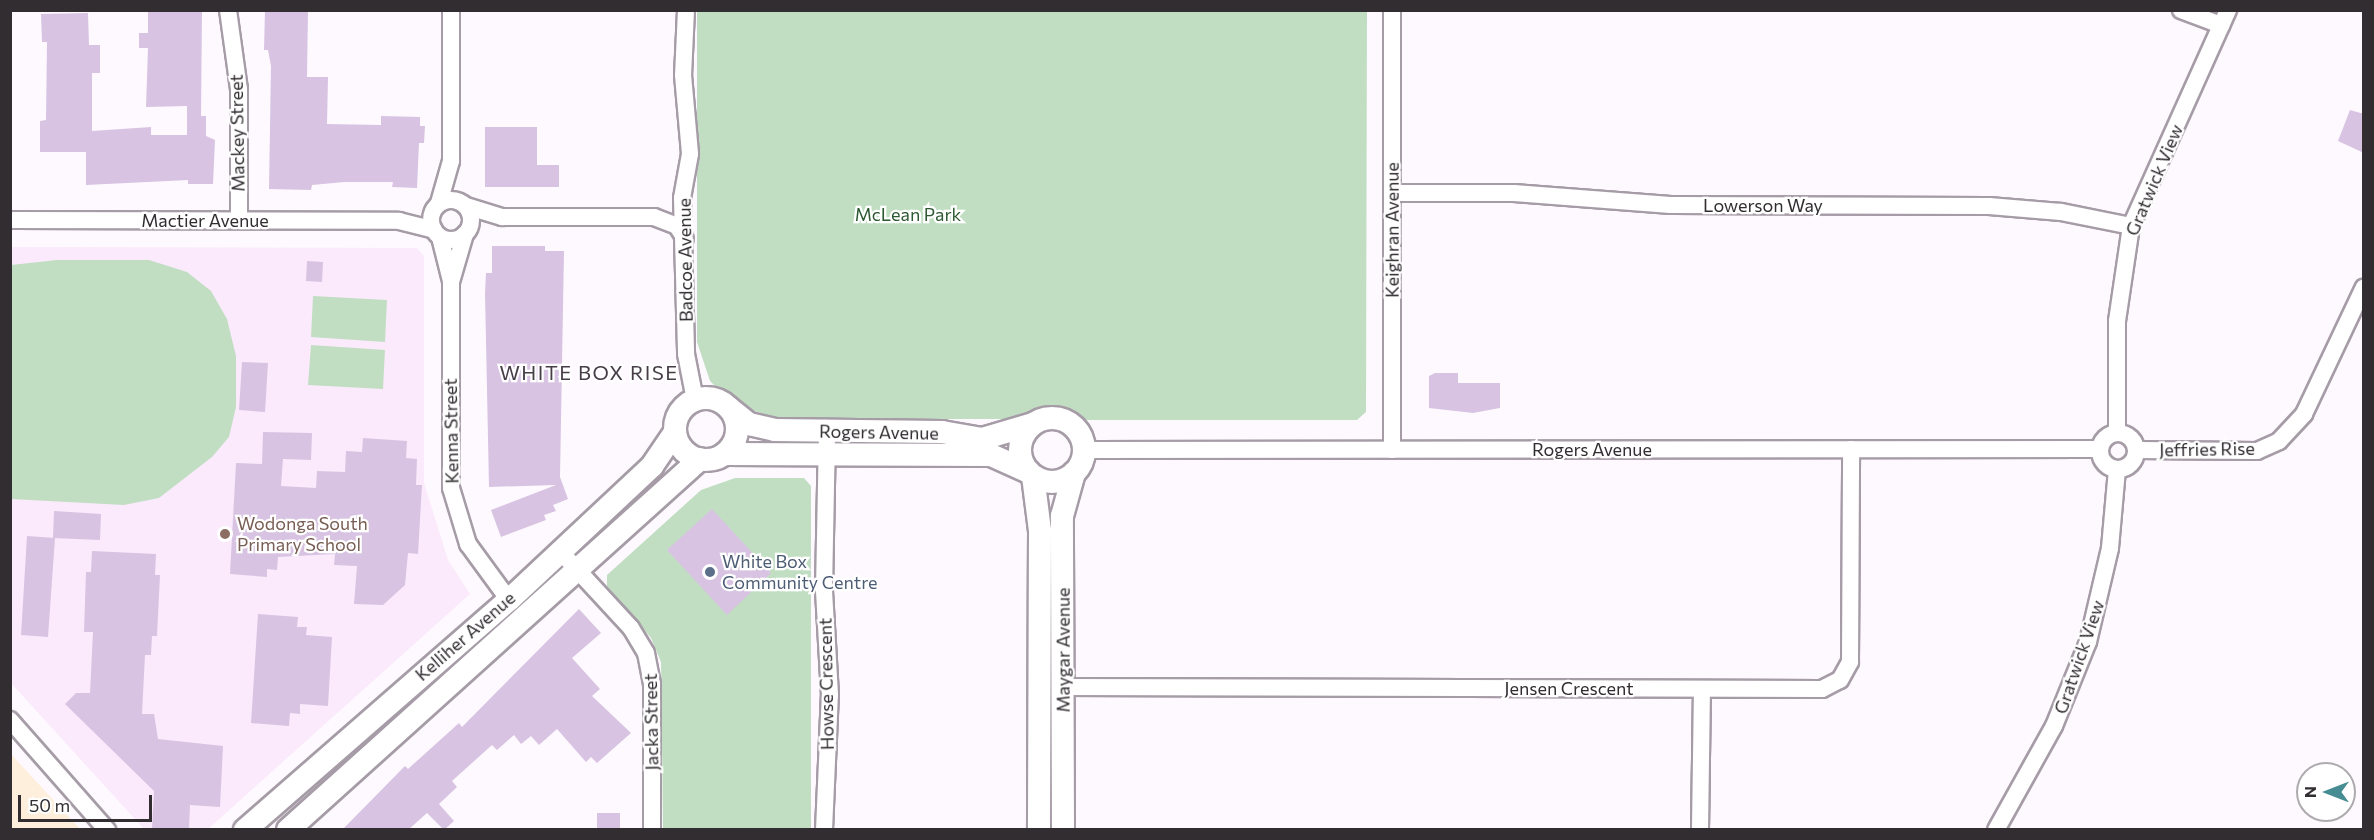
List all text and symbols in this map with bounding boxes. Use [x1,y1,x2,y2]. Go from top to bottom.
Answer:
street label: Mackey Street [225,74,249,192]
street label: Gratwick View [2121,121,2187,239]
street label: Keighran Avenue [1381,162,1403,298]
street label: Lowerson Way [1703,194,1823,216]
street label: Badcoe Avenue [673,198,697,322]
park label: McLean Park [855,203,961,225]
street label: Mactier Avenue [141,209,269,231]
district label: WHITE BOX RISE [499,360,679,384]
street label: Kenna Street [439,378,463,484]
street label: Rogers Avenue [819,420,939,444]
street label: Jeffries Rise [2159,437,2255,461]
street label: Rogers Avenue [1532,438,1652,460]
place label: Wodonga South Primary School [237,513,368,556]
marker: Wodonga South Primary School [218,527,232,541]
place label: White Box Community Centre [722,551,878,594]
marker: White Box Community Centre [703,565,717,579]
street label: Kelliher Avenue [411,587,519,685]
street label: Maygar Avenue [1052,587,1074,713]
street label: Gratwick View [2049,597,2109,717]
street label: Howse Crescent [814,618,838,750]
street label: Jacka Street [639,673,663,771]
street label: Jensen Crescent [1504,677,1634,699]
north arrow [2296,762,2356,822]
scale bar [21,783,154,821]
text: N [2300,786,2319,798]
text: 50 m [29,794,70,816]

